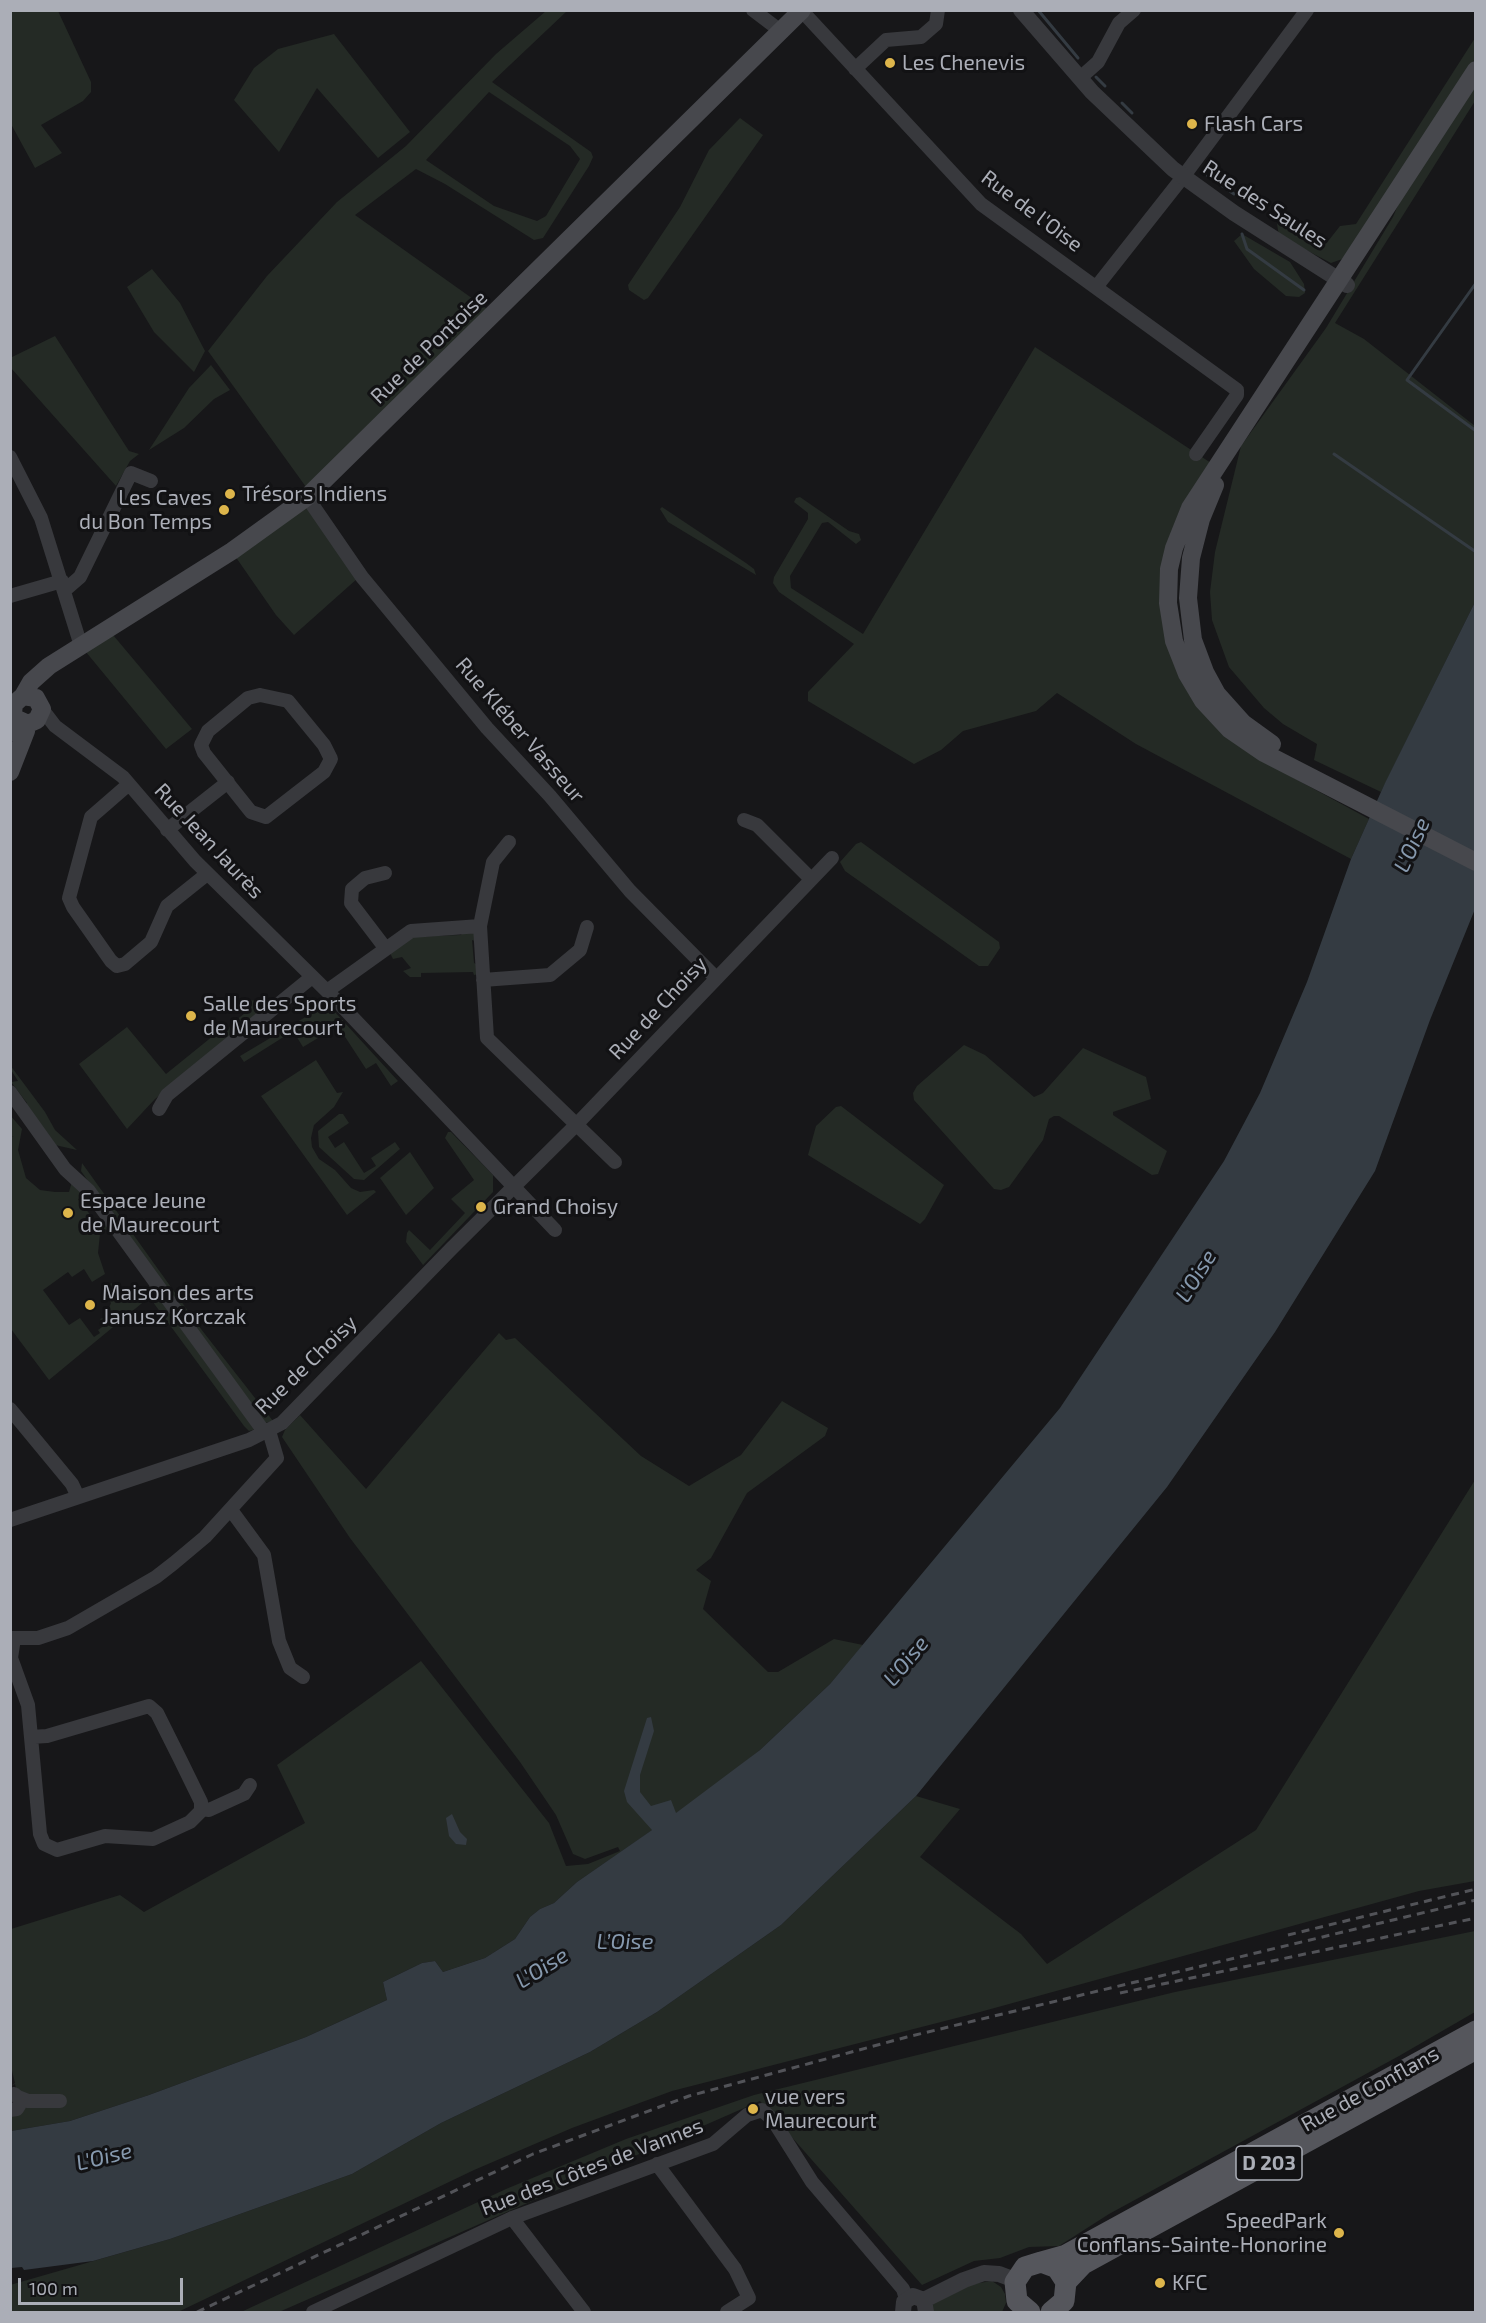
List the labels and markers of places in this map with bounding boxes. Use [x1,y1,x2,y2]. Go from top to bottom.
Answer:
place label: Les Chenevis [902,50,1025,76]
marker: Les Chenevis [883,56,897,70]
place label: Flash Cars [1204,111,1303,137]
marker: Flash Cars [1185,117,1199,131]
place label: Trésors Indiens [242,481,387,507]
place label: Les Caves du Bon Temps [79,485,212,535]
marker: Trésors Indiens [223,487,237,501]
marker: Les Caves du Bon Temps [217,503,231,517]
place label: Salle des Sports de Maurecourt [203,991,356,1041]
marker: Salle des Sports de Maurecourt [184,1009,198,1023]
place label: Espace Jeune de Maurecourt [80,1188,220,1238]
place label: Grand Choisy [493,1194,618,1220]
marker: Grand Choisy [474,1200,488,1214]
marker: Espace Jeune de Maurecourt [61,1206,75,1220]
place label: Maison des arts Janusz Korczak [102,1280,254,1330]
marker: Maison des arts Janusz Korczak [83,1298,97,1312]
place label: vue vers Maurecourt [765,2084,877,2134]
marker: vue vers Maurecourt [746,2102,760,2116]
place label: SpeedPark Conflans-Sainte-Honorine [1077,2208,1327,2258]
marker: SpeedPark Conflans-Sainte-Honorine [1332,2226,1346,2240]
place label: KFC [1172,2270,1208,2296]
marker: KFC [1153,2276,1167,2290]

